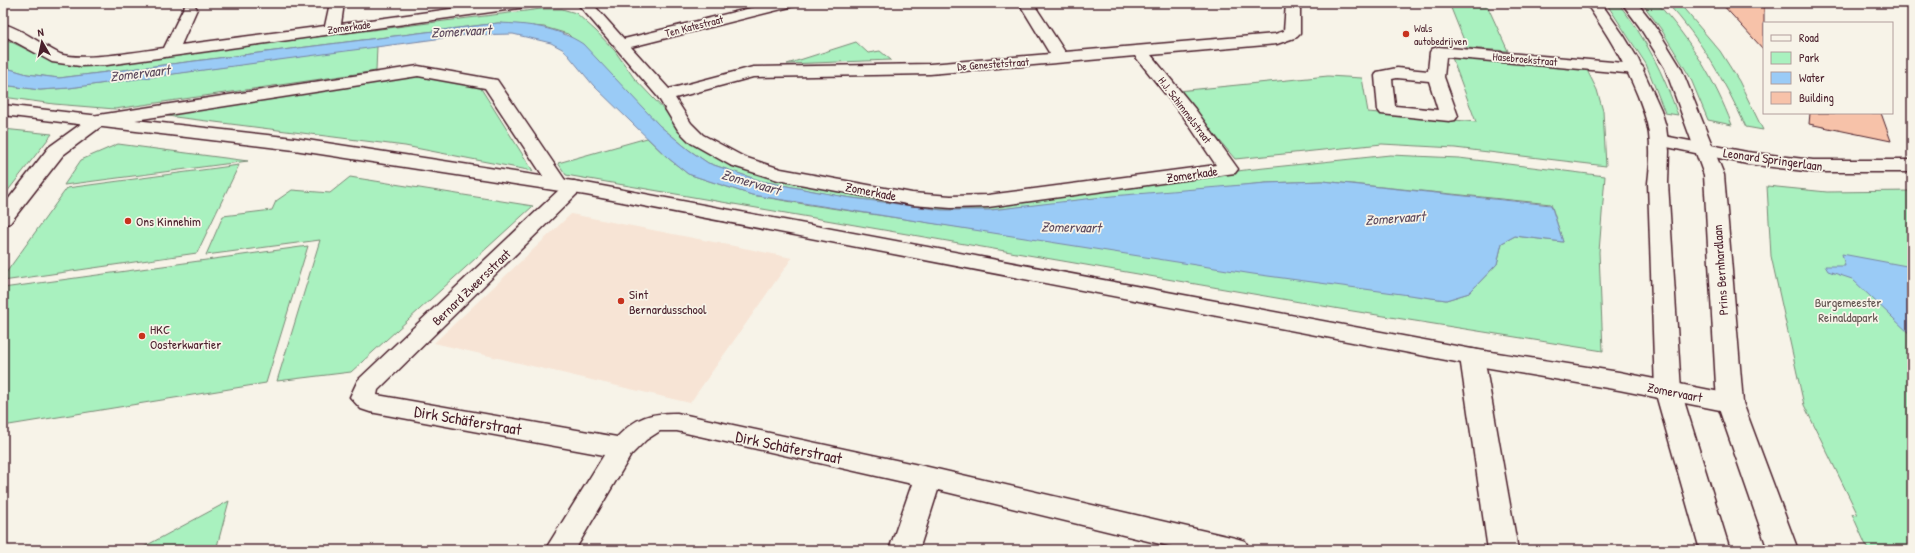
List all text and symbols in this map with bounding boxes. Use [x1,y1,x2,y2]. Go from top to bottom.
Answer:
street label: Ten Katestraat [663,12,725,40]
street label: Zomerkade [326,17,372,37]
water label: Zomervaart [431,19,494,42]
place label: Wals autobedrijven [1414,21,1467,48]
north arrow [22,22,62,62]
legend [1763,22,1893,114]
text: N [36,25,45,39]
marker: Wals autobedrijven [1401,29,1411,39]
text: Road [1799,29,1819,46]
street label: Hasebroekstraat [1492,49,1558,69]
text: Park [1799,49,1819,66]
street label: De Genestetstraat [957,54,1030,73]
water label: Zomervaart [109,59,173,86]
text: Water [1799,69,1825,86]
street label: H.J. Schimmelstraat [1155,74,1215,146]
text: Building [1799,89,1834,106]
street label: Leonard Springerlaan [1722,143,1824,175]
street label: Zomerkade [1165,161,1219,187]
water label: Zomervaart [720,164,785,200]
street label: Zomerkade [844,177,898,205]
water label: Zomervaart [1364,206,1428,229]
place label: Ons Kinnehim [136,212,201,230]
marker: Ons Kinnehim [123,216,133,226]
water label: Zomervaart [1041,216,1103,237]
street label: Prins Bernhardlaan [1708,224,1732,316]
street label: Bernard Zweersstraat [428,244,515,329]
place label: Sint Bernardusschool [629,285,707,318]
park label: Burgemeester Reinaldapark [1815,293,1881,326]
marker: Sint Bernardusschool [616,296,626,306]
place label: HKC Oosterkwartier [150,320,221,353]
marker: HKC Oosterkwartier [137,331,147,341]
street label: Zomervaart [1646,378,1705,406]
street label: Dirk Schäferstraat [413,400,524,440]
street label: Dirk Schäferstraat [734,425,845,469]

